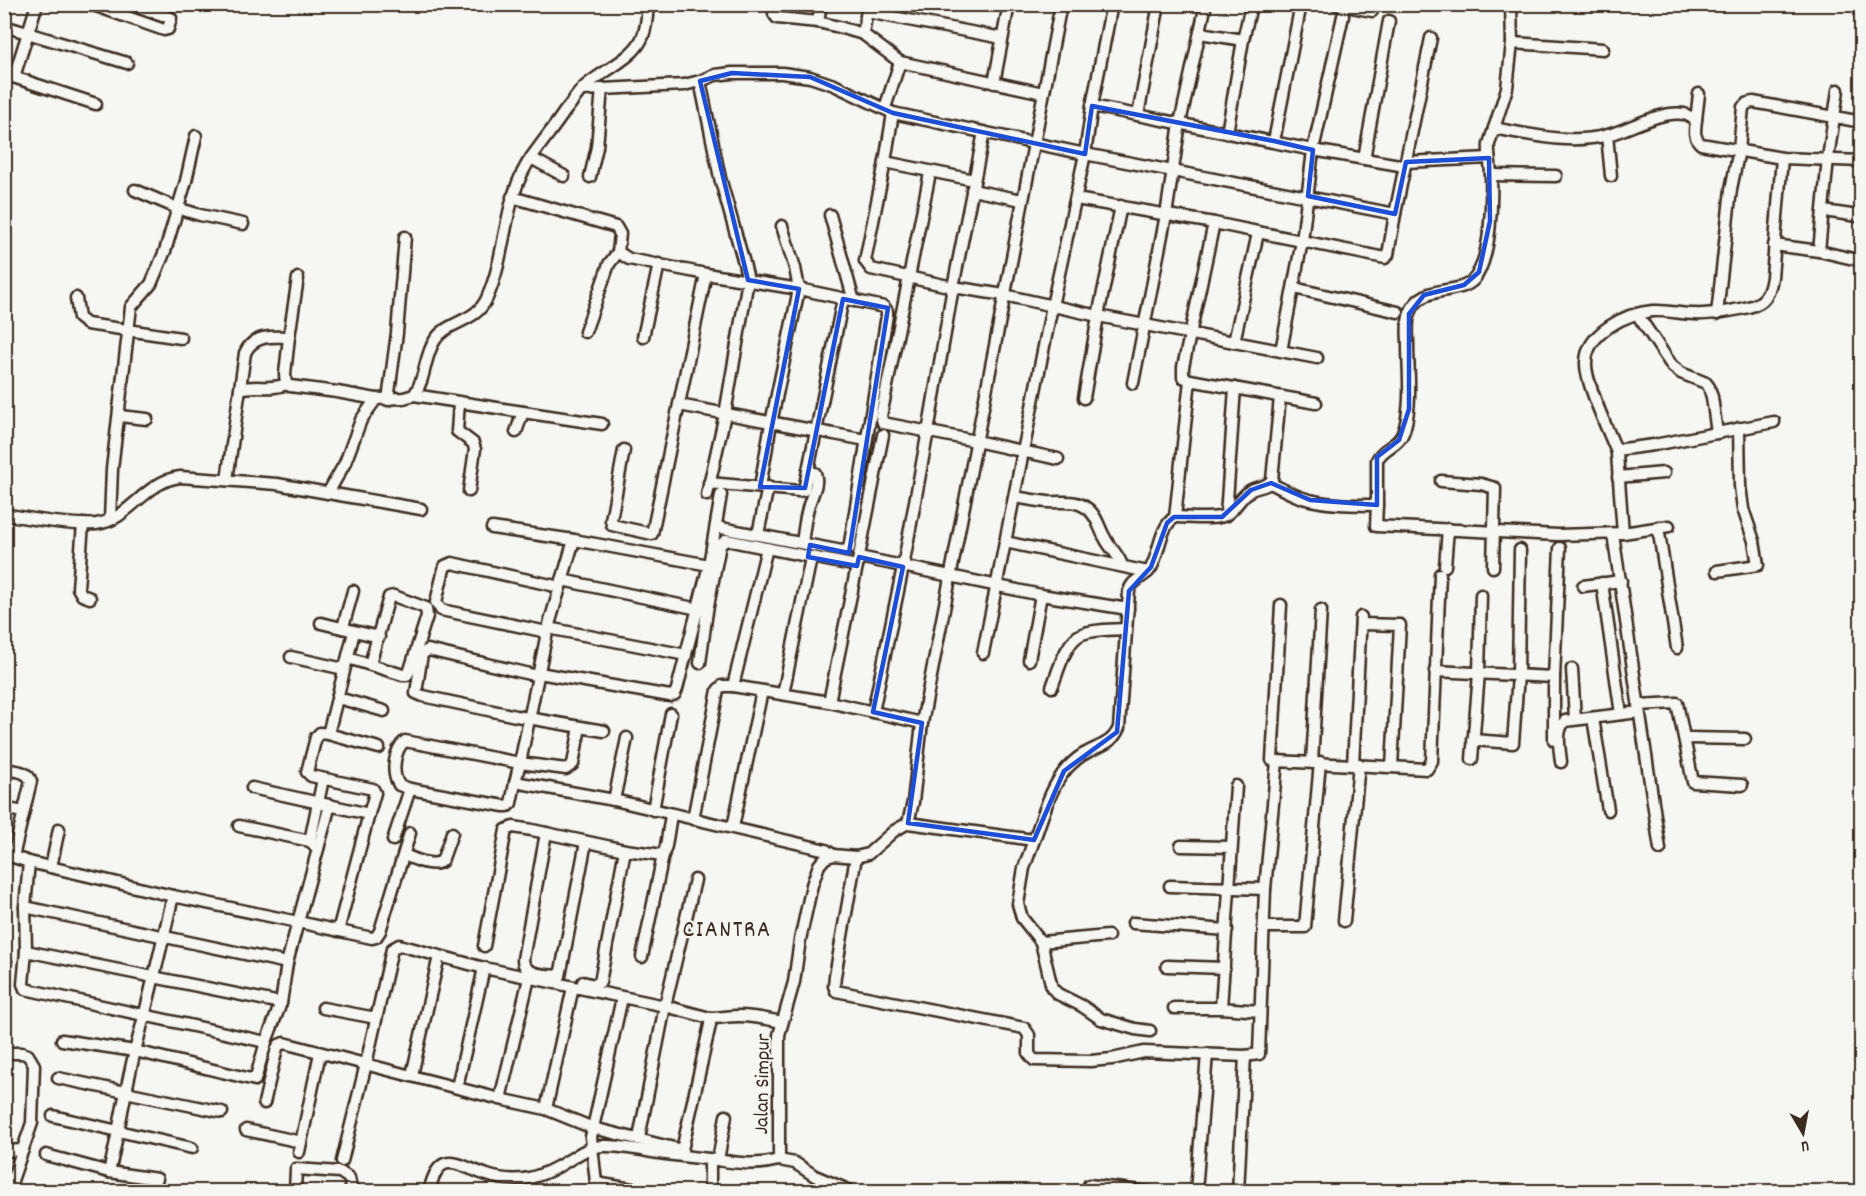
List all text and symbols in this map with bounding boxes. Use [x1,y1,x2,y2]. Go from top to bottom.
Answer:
district label: CIANTRA [682,914,772,948]
street label: Jalan Simpur [748,1033,780,1135]
north arrow [1773,1103,1833,1163]
text: U [1799,1133,1811,1157]

